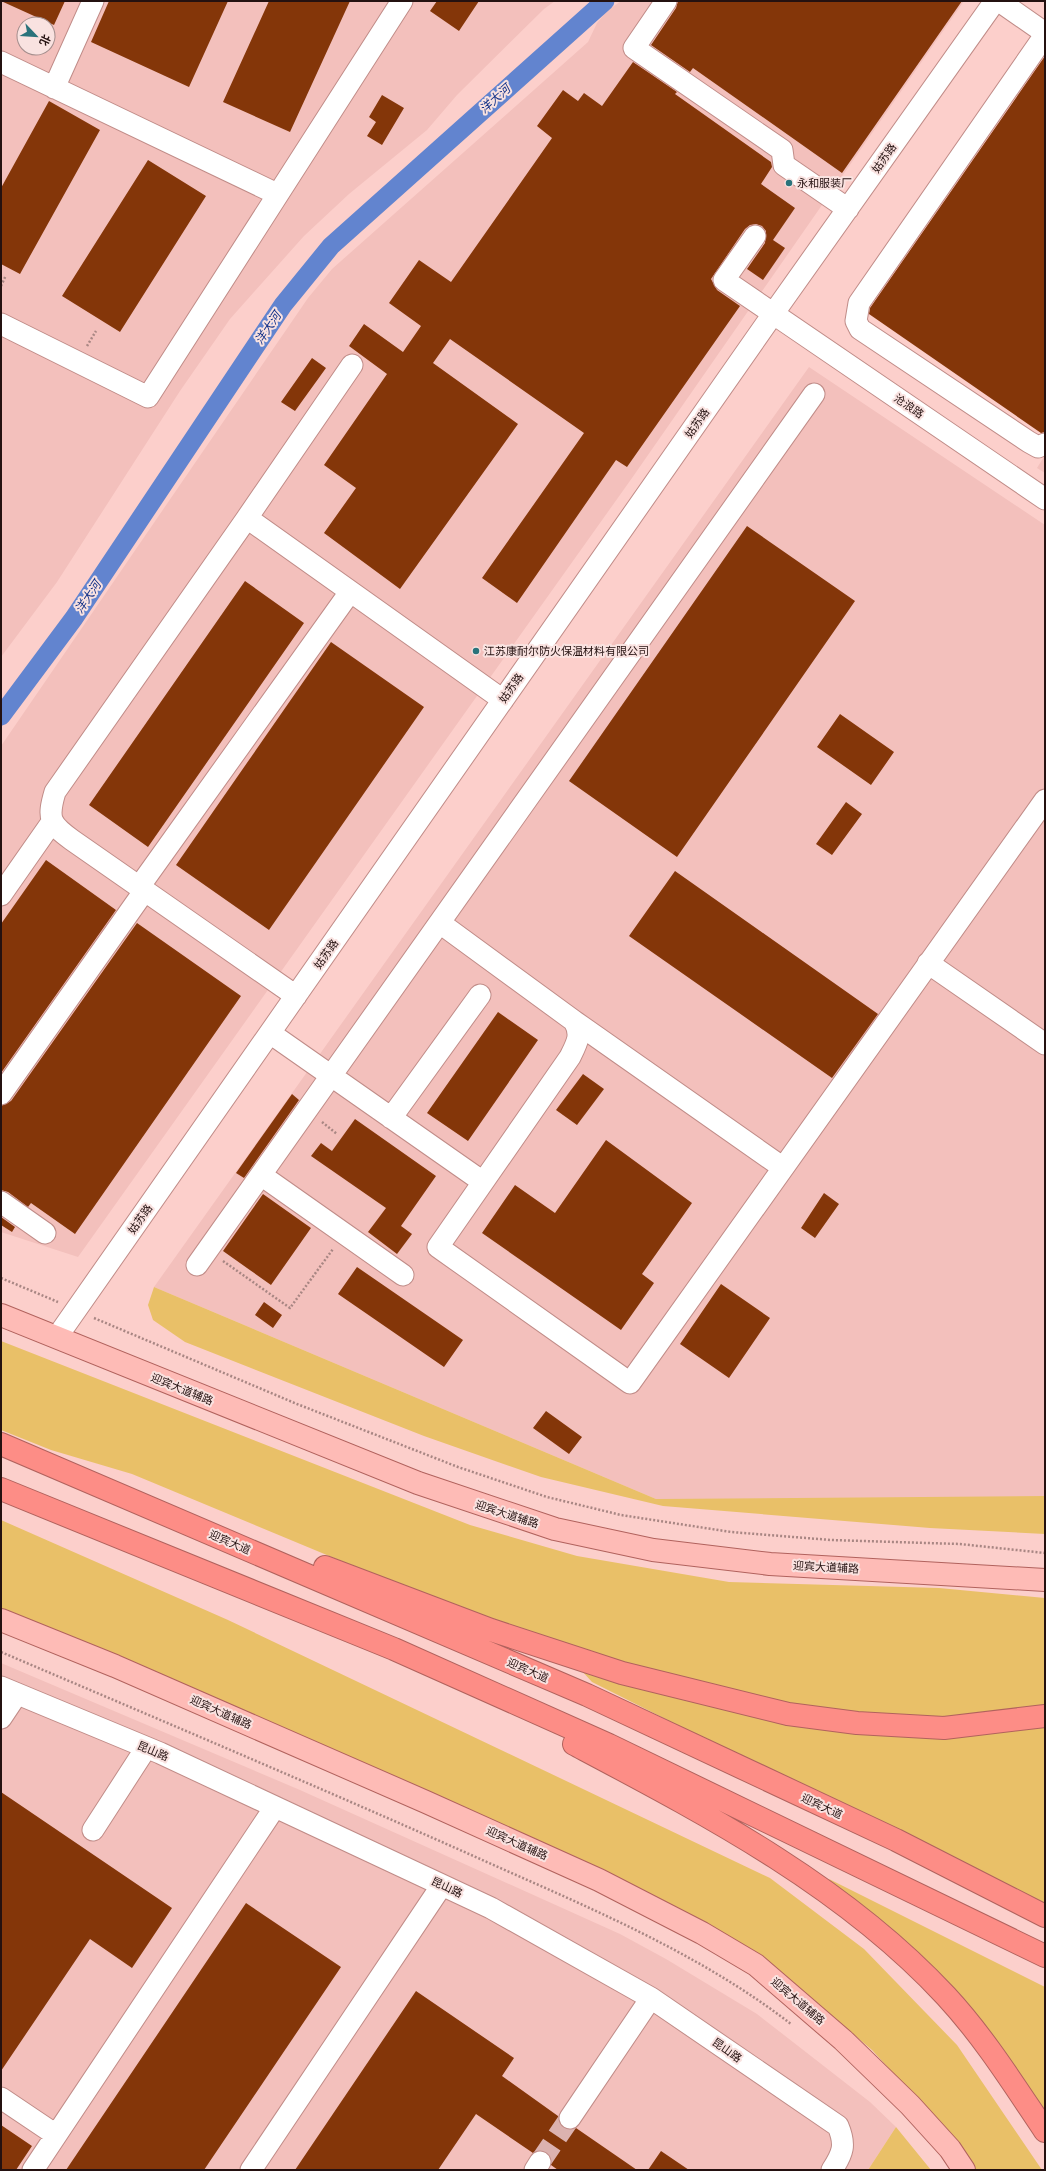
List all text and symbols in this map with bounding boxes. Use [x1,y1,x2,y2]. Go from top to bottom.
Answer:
north arrow [16,16,56,56]
text: 北 [37,33,53,48]
water label: 洋大河 [477,80,515,116]
street label: 姑苏路 [870,141,898,175]
place label: 永和服装厂 [797,177,852,189]
marker: 永和服装厂 [784,178,794,188]
water label: 洋大河 [252,308,285,347]
street label: 沧浪路 [892,392,926,420]
street label: 姑苏路 [683,406,711,440]
water label: 洋大河 [72,577,105,616]
place label: 江苏康耐尔防火保温材料有限公司 [484,645,649,657]
marker: 江苏康耐尔防火保温材料有限公司 [471,646,481,656]
street label: 姑苏路 [497,671,525,705]
street label: 姑苏路 [312,937,340,971]
street label: 姑苏路 [126,1202,154,1236]
street label: 迎宾大道辅路 [149,1371,215,1407]
street label: 迎宾大道辅路 [474,1498,540,1530]
street label: 迎宾大道 [207,1528,253,1556]
street label: 迎宾大道辅路 [793,1559,859,1575]
street label: 迎宾大道 [505,1656,551,1684]
street label: 迎宾大道辅路 [188,1693,254,1731]
street label: 昆山路 [135,1739,171,1763]
street label: 迎宾大道 [800,1791,844,1821]
street label: 迎宾大道辅路 [484,1824,550,1862]
street label: 昆山路 [430,1875,464,1899]
street label: 迎宾大道辅路 [769,1975,827,2027]
street label: 昆山路 [710,2036,744,2064]

